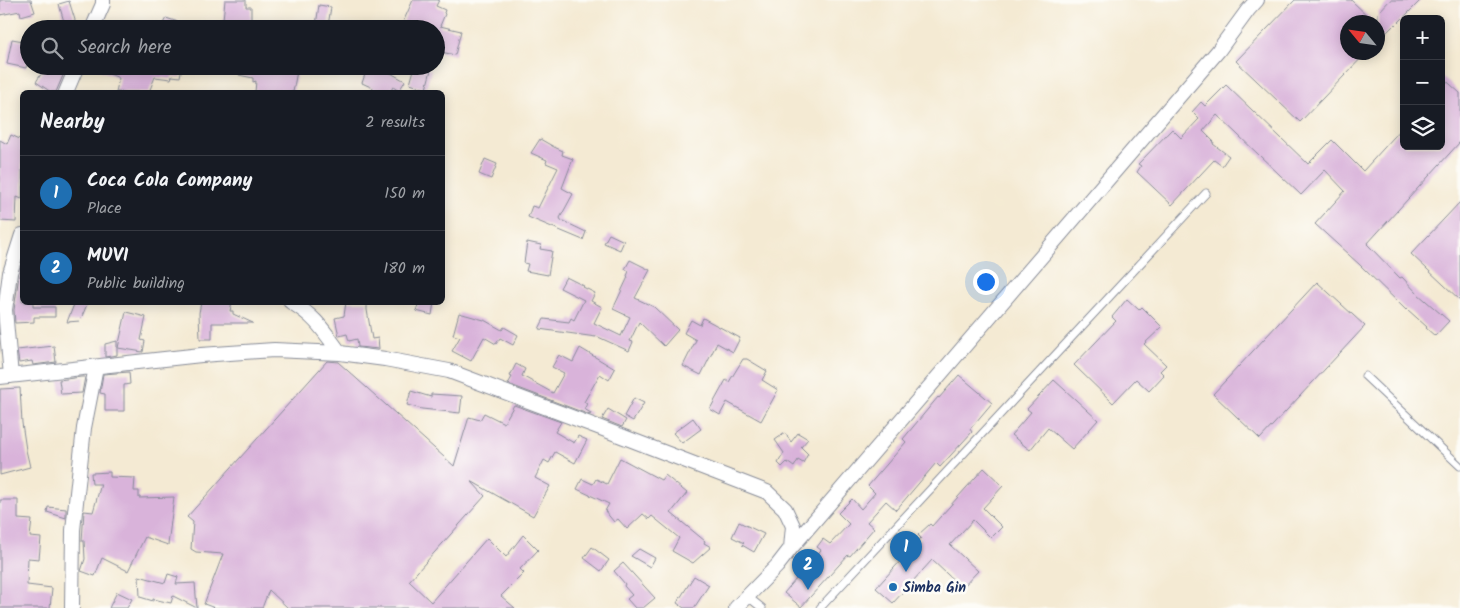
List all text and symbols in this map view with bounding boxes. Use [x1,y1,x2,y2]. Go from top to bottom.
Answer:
north arrow [1340,15,1385,60]
map controls [1400,15,1445,150]
button: + [1400,15,1445,60]
search box [20,20,445,75]
text: Search here [78,33,172,63]
icon: search [38,34,66,62]
button: − [1400,60,1445,105]
button: layers [1400,105,1445,150]
text: Nearby [40,106,105,139]
text: 2 results [365,110,425,135]
text: Coca Cola Company [87,166,252,196]
text: 1 [54,181,58,206]
text: 150 m [384,181,425,206]
text: Place [87,196,121,221]
text: MUVI [87,241,129,271]
text: 2 [51,256,61,281]
text: 180 m [383,256,425,281]
your location [973,269,999,295]
text: Public building [87,271,185,296]
pin: 1 [890,531,922,572]
pin: 2 [792,549,824,590]
place label: Simba Gin [903,577,966,599]
marker: Simba Gin [887,581,899,593]

